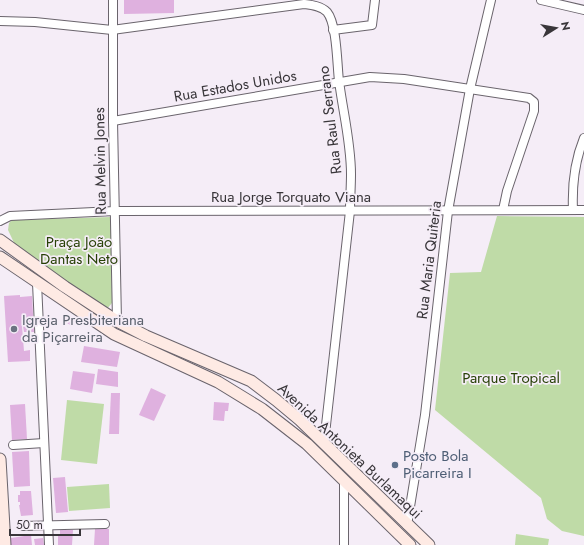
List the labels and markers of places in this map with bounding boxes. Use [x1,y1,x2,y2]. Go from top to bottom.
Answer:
place label: Igreja Presbiteriana da Piçarreira [22,309,144,348]
marker: Igreja Presbiteriana da Piçarreira [9,324,19,334]
place label: Posto Bola Picarreira I [403,445,472,484]
marker: Posto Bola Picarreira I [390,460,400,470]

